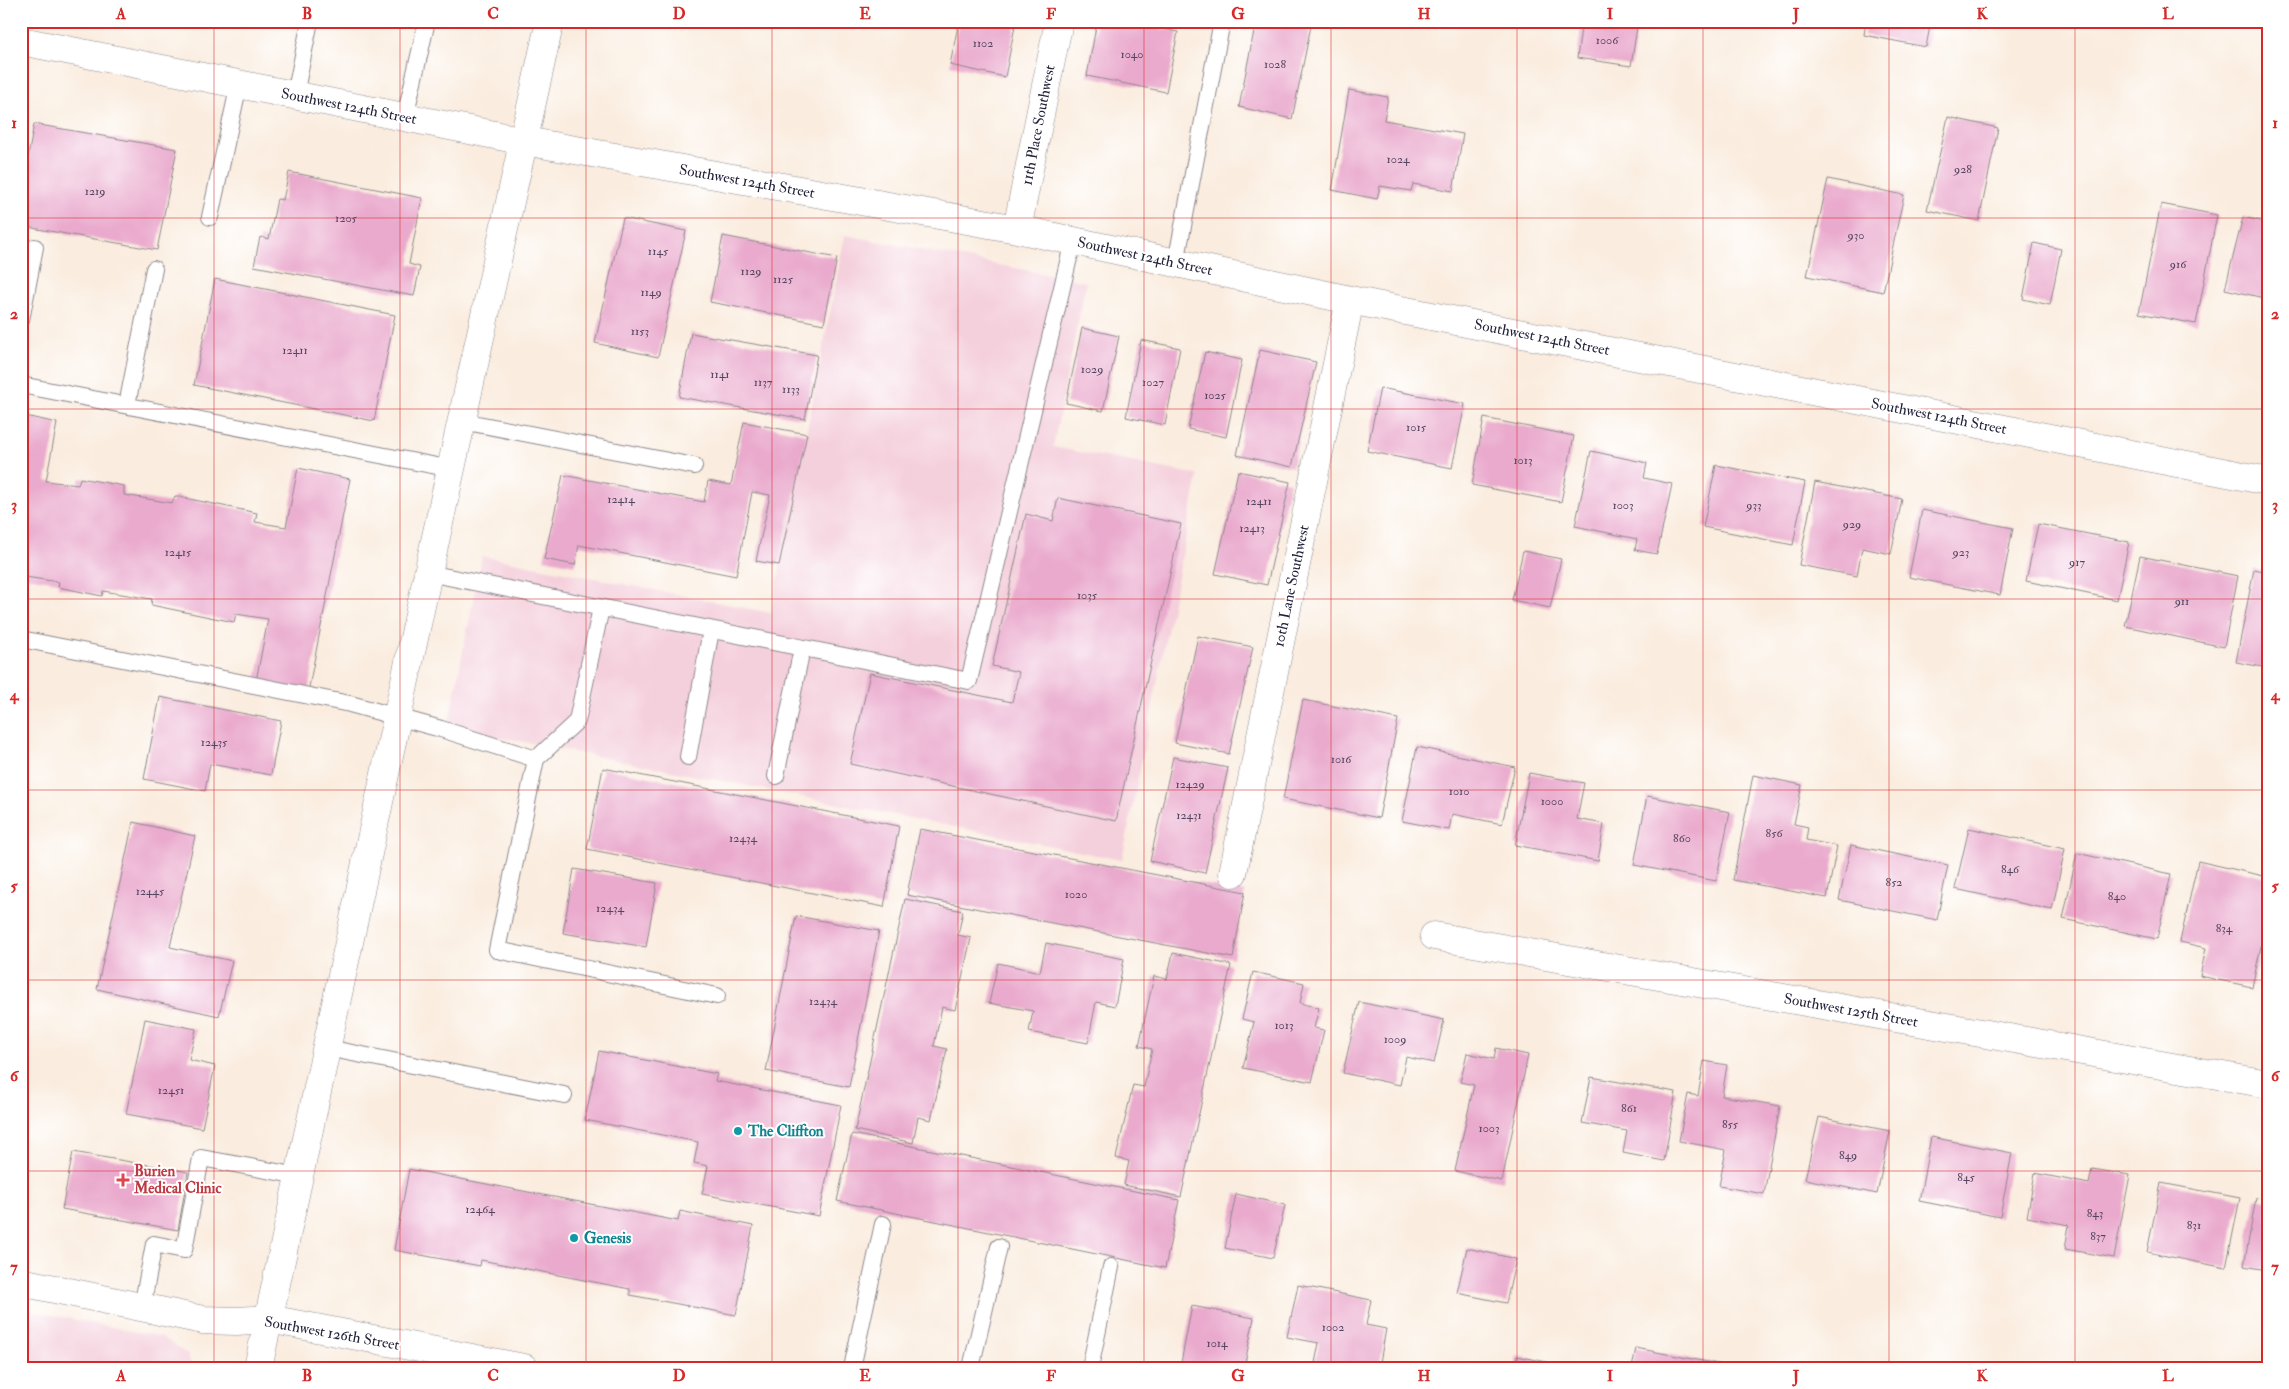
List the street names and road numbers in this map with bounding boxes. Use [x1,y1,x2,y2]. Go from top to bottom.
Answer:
street label: 11th Place Southwest [1018,63,1059,187]
street label: Southwest 124th Street [280,84,418,129]
street label: Southwest 124th Street [678,160,816,203]
street label: Southwest 124th Street [1076,233,1214,280]
street label: Southwest 124th Street [1473,315,1611,360]
street label: Southwest 124th Street [1870,394,2008,439]
street label: 10th Lane Southwest [1269,523,1314,649]
street label: Southwest 125th Street [1782,989,1920,1032]
street label: Southwest 126th Street [263,1312,401,1355]

